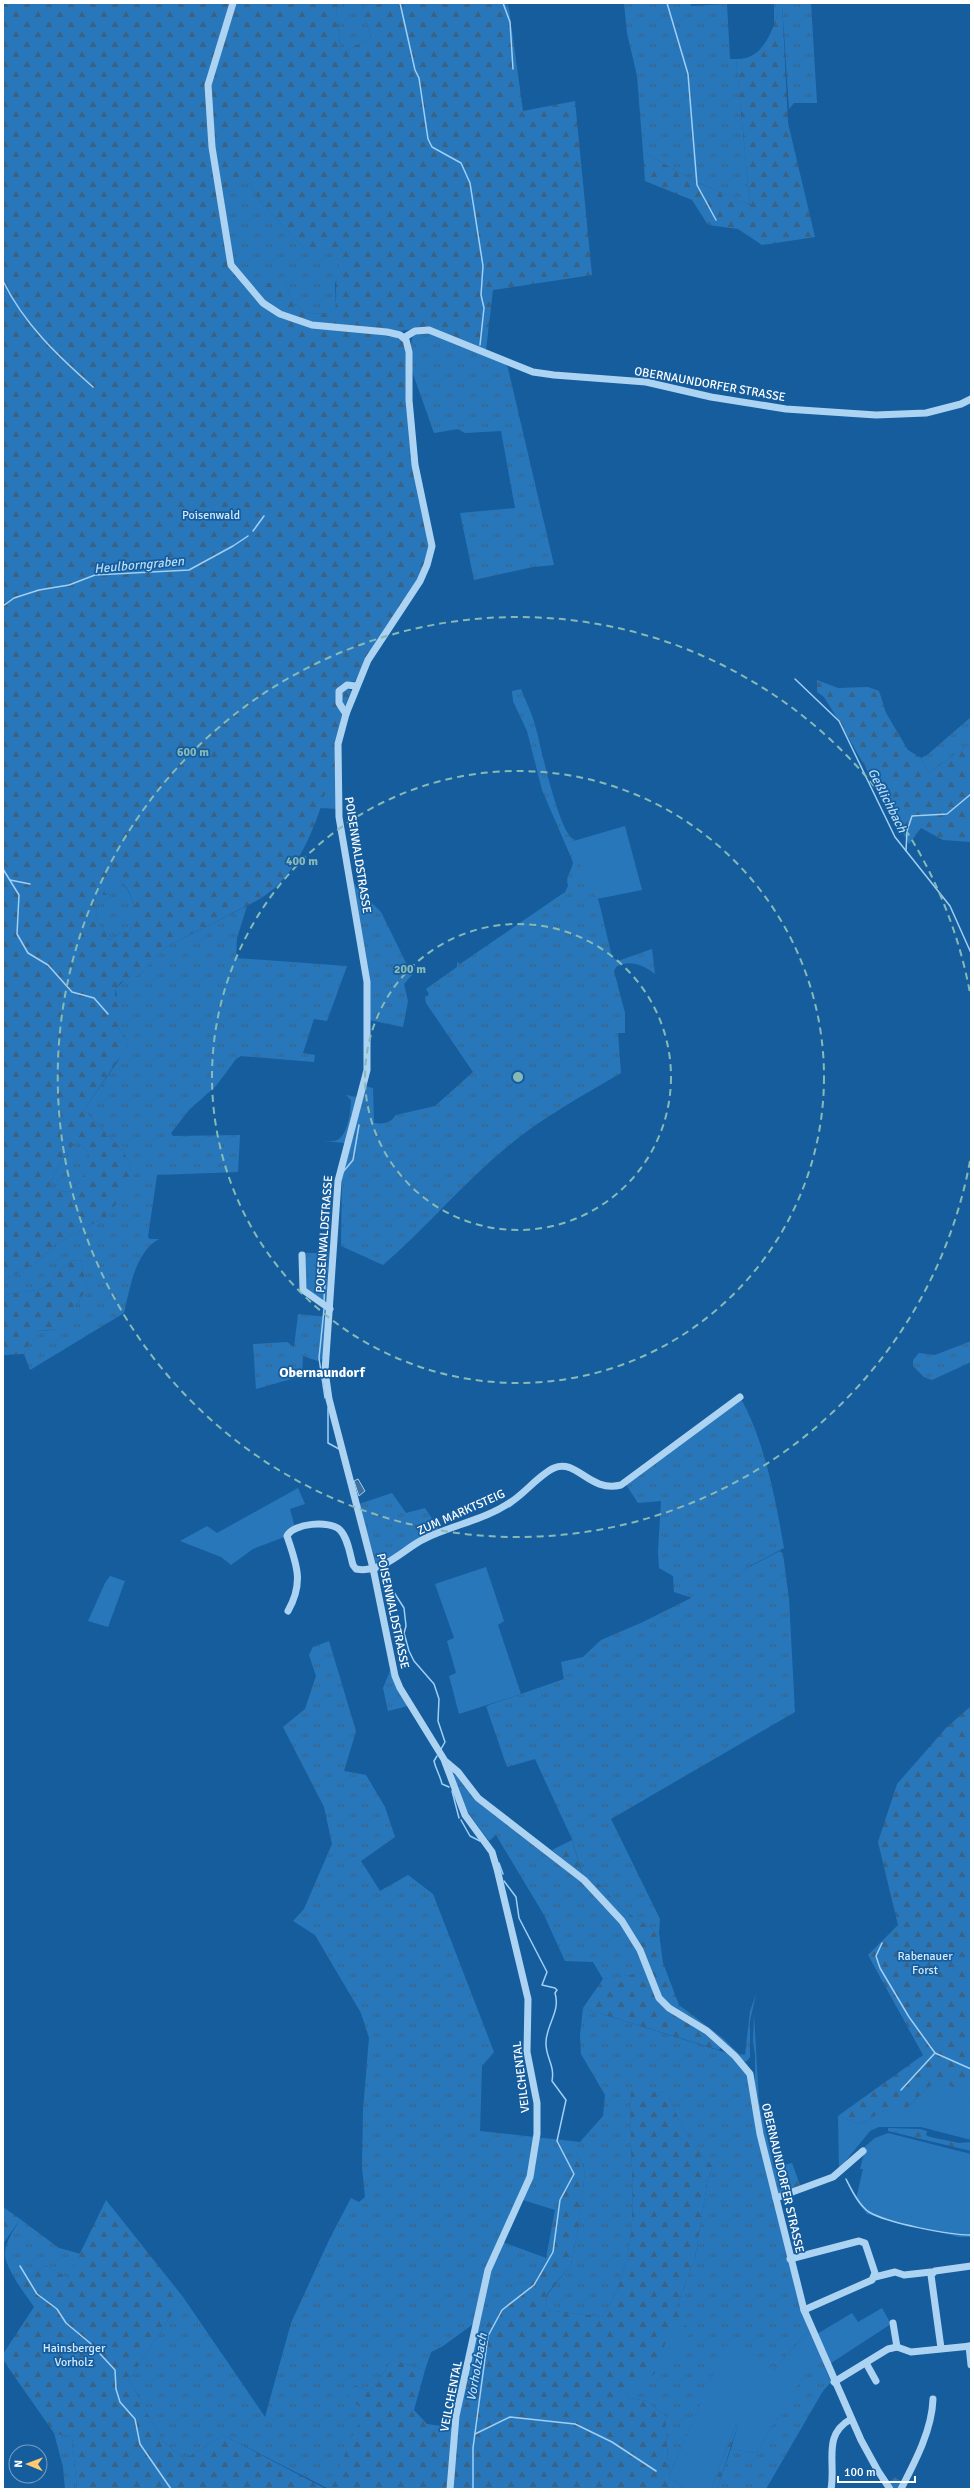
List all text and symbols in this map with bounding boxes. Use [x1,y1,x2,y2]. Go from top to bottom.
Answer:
street label: OBERNAUNDORFER STRASSE [633,364,787,405]
park label: Poisenwald [182,508,240,523]
water label: Heulborngraben [93,553,186,577]
text: 600 m [177,745,209,760]
water label: Geßlichbach [864,766,911,836]
street label: POISENWALDSTRASSE [341,796,374,915]
text: 400 m [286,854,318,869]
text: 200 m [394,962,426,977]
centre of rings [511,1070,525,1084]
street label: POISENWALDSTRASSE [313,1175,336,1293]
district label: Obernaundorf [279,1364,366,1381]
street label: ZUM MARKTSTEIG [415,1486,507,1539]
street label: POISENWALDSTRASSE [373,1552,412,1671]
park label: Rabenauer Forst [897,1949,953,1978]
street label: VEILCHENTAL [510,2040,533,2114]
street label: OBERNAUNDORFER STRASSE [758,2102,807,2255]
water label: Vorholzbach [463,2331,491,2402]
park label: Hainsberger Vorholz [43,2341,106,2370]
street label: VEILCHENTAL [437,2359,466,2433]
north arrow [8,2444,48,2484]
scale bar [838,2458,915,2484]
text: N [12,2460,25,2468]
text: 100 m [844,2465,876,2480]

